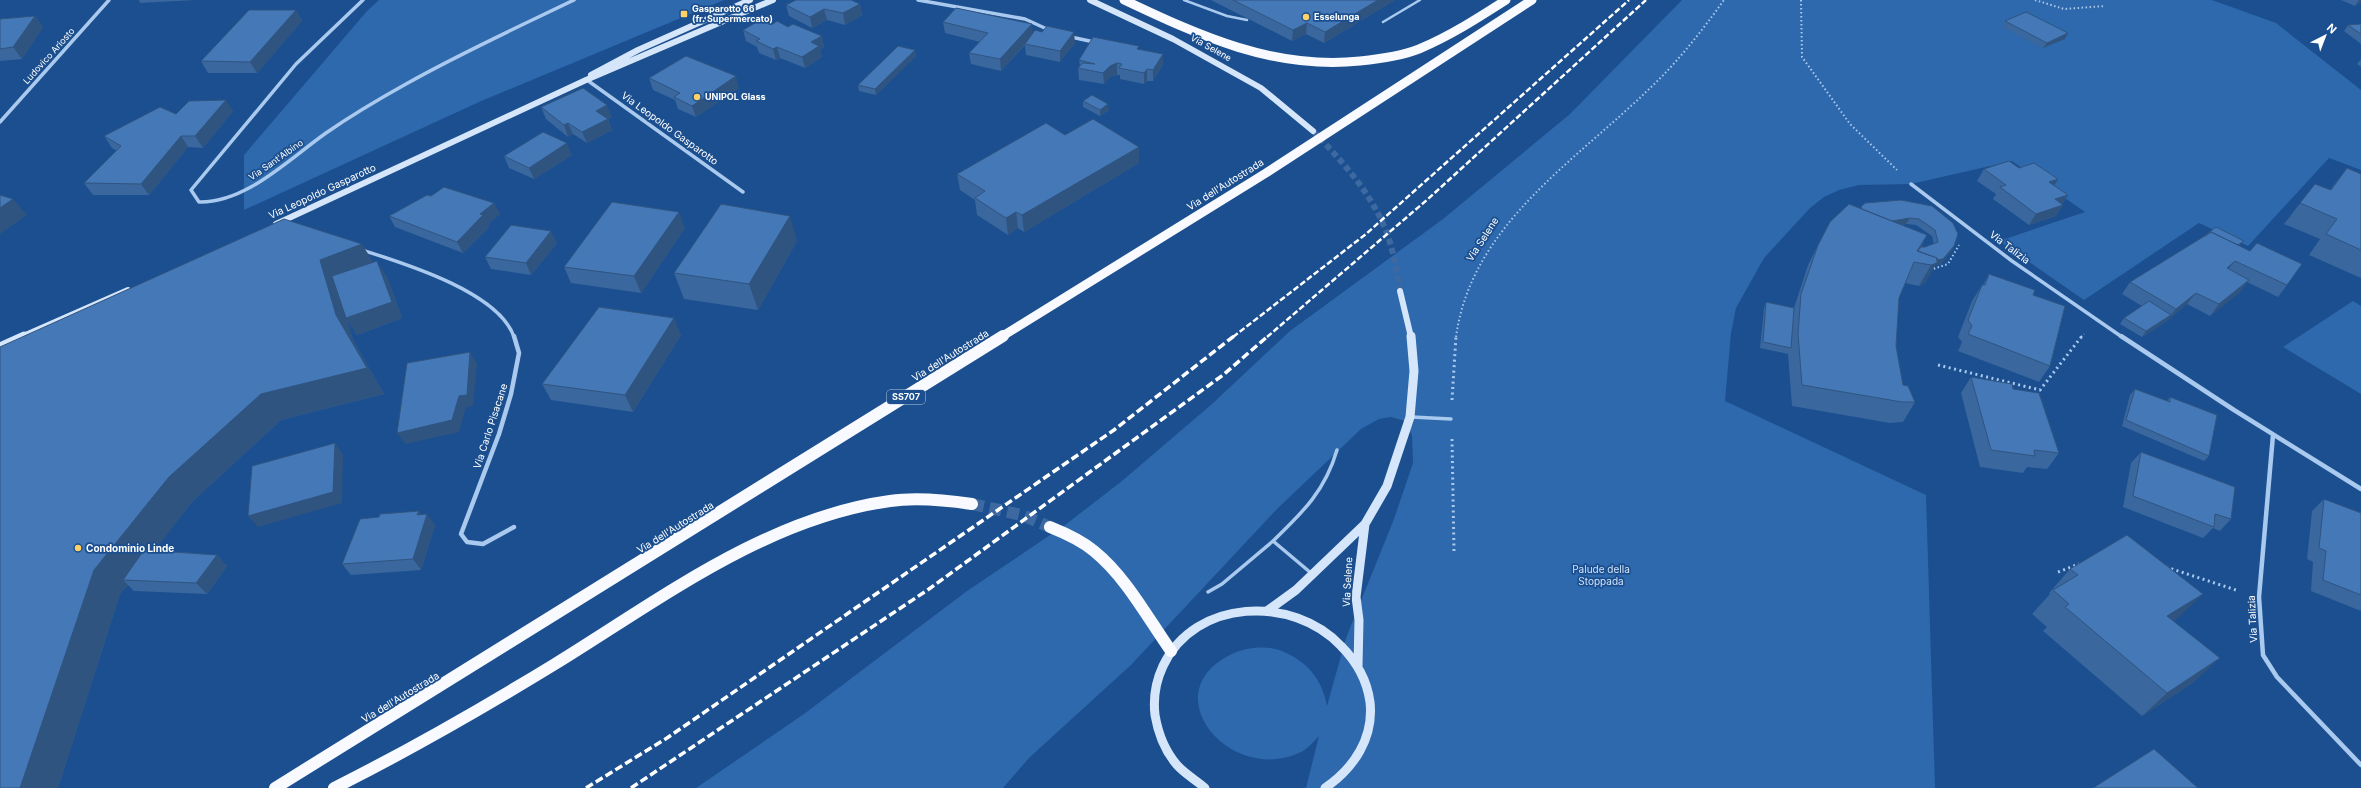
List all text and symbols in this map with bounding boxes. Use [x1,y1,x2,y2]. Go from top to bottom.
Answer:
place label: Gasparotto 66 (fr. Supermercato) [692,3,773,24]
marker: Gasparotto 66 (fr. Supermercato) [679,9,689,19]
place label: Esselunga [1314,11,1359,22]
marker: Esselunga [1301,12,1311,22]
north arrow [2305,16,2345,56]
text: N [2324,21,2339,37]
street label: Ludovico Ariosto [21,25,77,86]
street label: Via Selene [1189,32,1234,63]
street label: Via Leopoldo Gasparotto [619,89,721,167]
place label: UNIPOL Glass [705,91,765,102]
marker: UNIPOL Glass [692,92,702,102]
street label: Via Sant'Albino [246,137,305,182]
street label: Via dell'Autostrada [1184,155,1266,213]
street label: Via Leopoldo Gasparotto [267,161,377,221]
street label: Via Selene [1463,215,1501,263]
street label: Via Talizia [1987,228,2033,266]
street label: Via dell'Autostrada [909,326,991,384]
street label: Via Carlo Pisacane [471,382,509,470]
road number: SS707 [887,390,925,404]
street label: Via dell'Autostrada [634,498,716,556]
place label: Condominio Linde [86,542,174,554]
marker: Condominio Linde [73,543,83,553]
street label: Via Selene [1340,557,1354,607]
park label: Palude della Stoppada [1572,563,1630,587]
street label: Via Talizia [2245,595,2259,643]
street label: Via dell'Autostrada [359,669,441,725]

